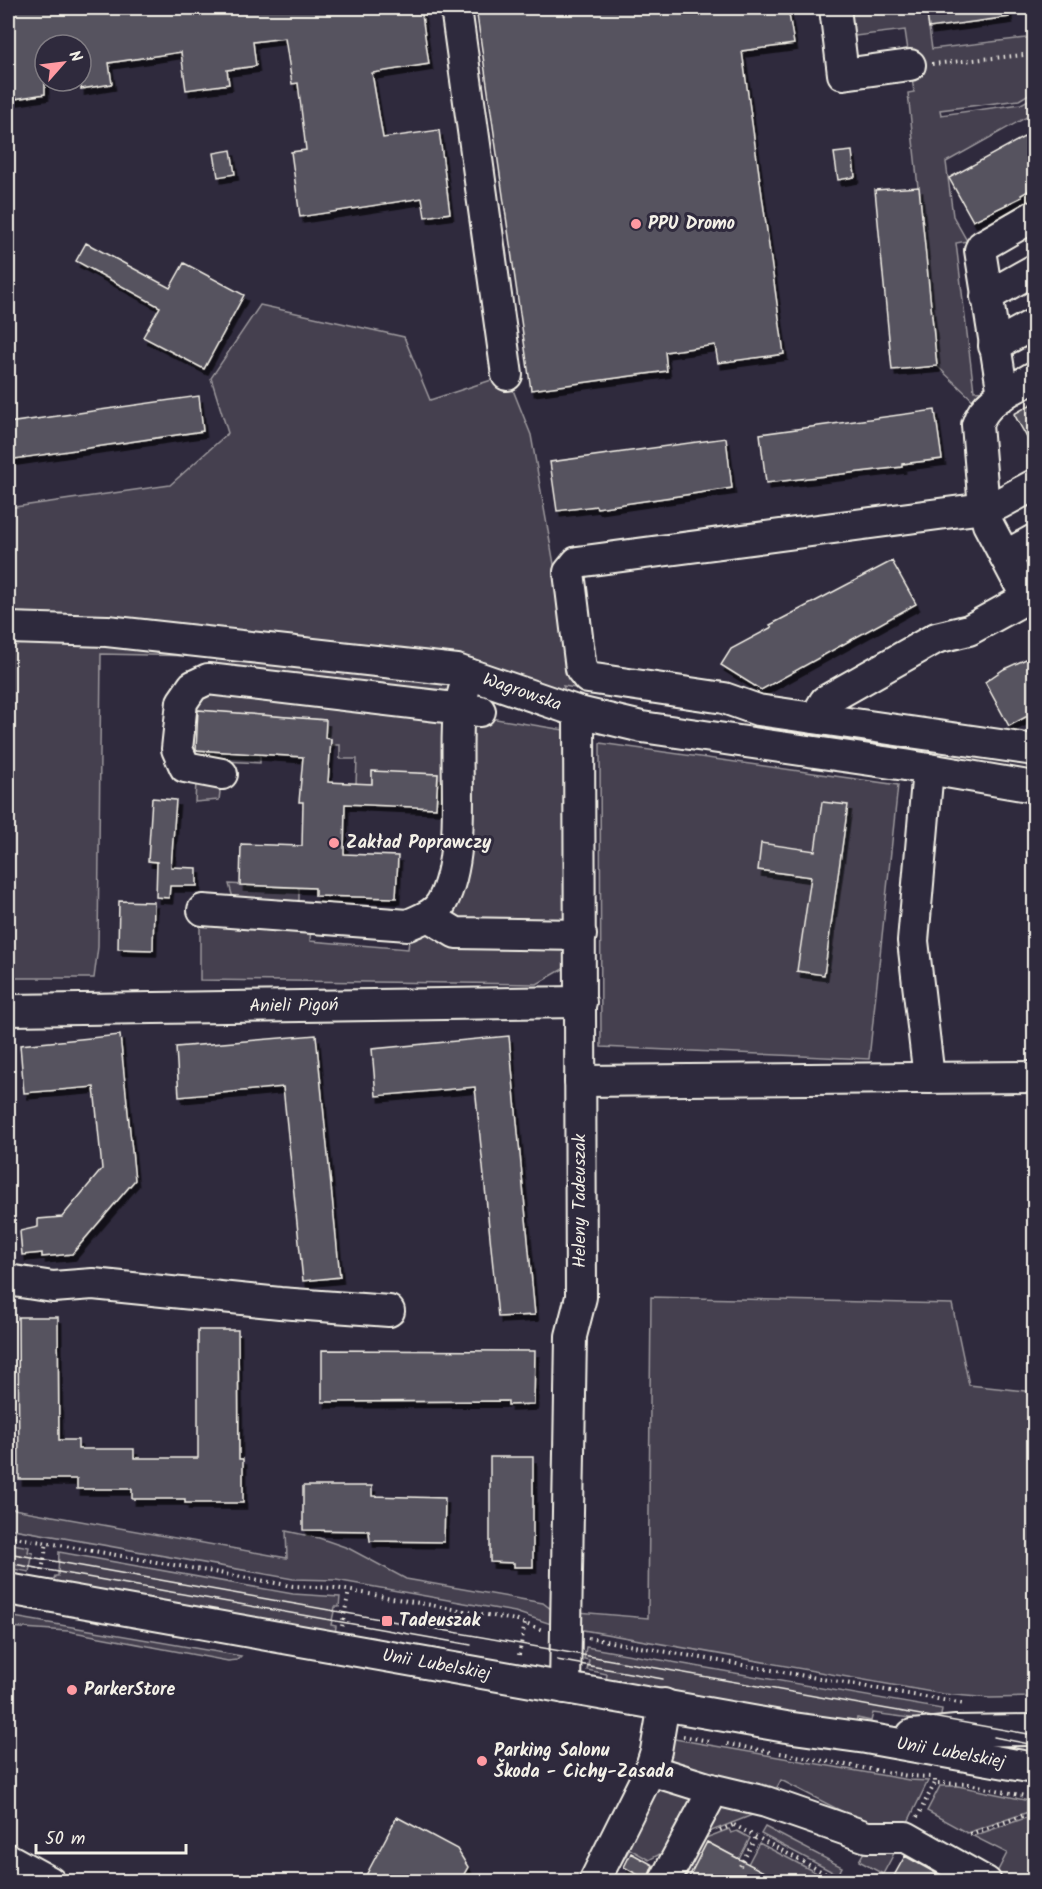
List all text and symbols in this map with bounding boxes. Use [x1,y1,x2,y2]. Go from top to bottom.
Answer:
north arrow [33,33,93,93]
text: N [62,46,88,67]
place label: PPU Dromo [648,210,735,239]
marker: PPU Dromo [629,217,643,231]
street label: Wagrowska [479,665,565,719]
place label: Zakład Poprawczy [346,829,492,858]
marker: Zakład Poprawczy [327,836,341,850]
street label: Anieli Pigoń [249,991,339,1021]
street label: Heleny Tadeuszak [566,1133,595,1268]
place label: Tadeuszak [399,1607,481,1636]
marker: Tadeuszak [380,1614,394,1628]
street label: Unii Lubelskiej [380,1641,494,1689]
place label: ParkerStore [84,1676,176,1705]
marker: ParkerStore [65,1683,79,1697]
street label: Unii Lubelskiej [894,1729,1009,1777]
place label: Parking Salonu Škoda - Cichy-Zasada [494,1737,674,1787]
marker: Parking Salonu Škoda - Cichy-Zasada [475,1754,489,1768]
scale bar [36,1817,186,1855]
text: 50 m [45,1825,85,1854]

